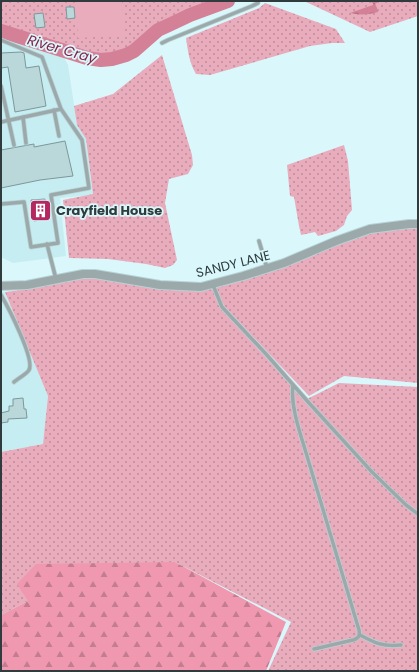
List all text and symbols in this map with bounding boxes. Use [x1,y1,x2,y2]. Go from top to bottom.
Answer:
water label: River Cray [25,30,100,69]
building icon: Crayfield House [27,197,53,223]
place label: Crayfield House [56,201,162,220]
street label: SANDY LANE [194,246,272,282]

